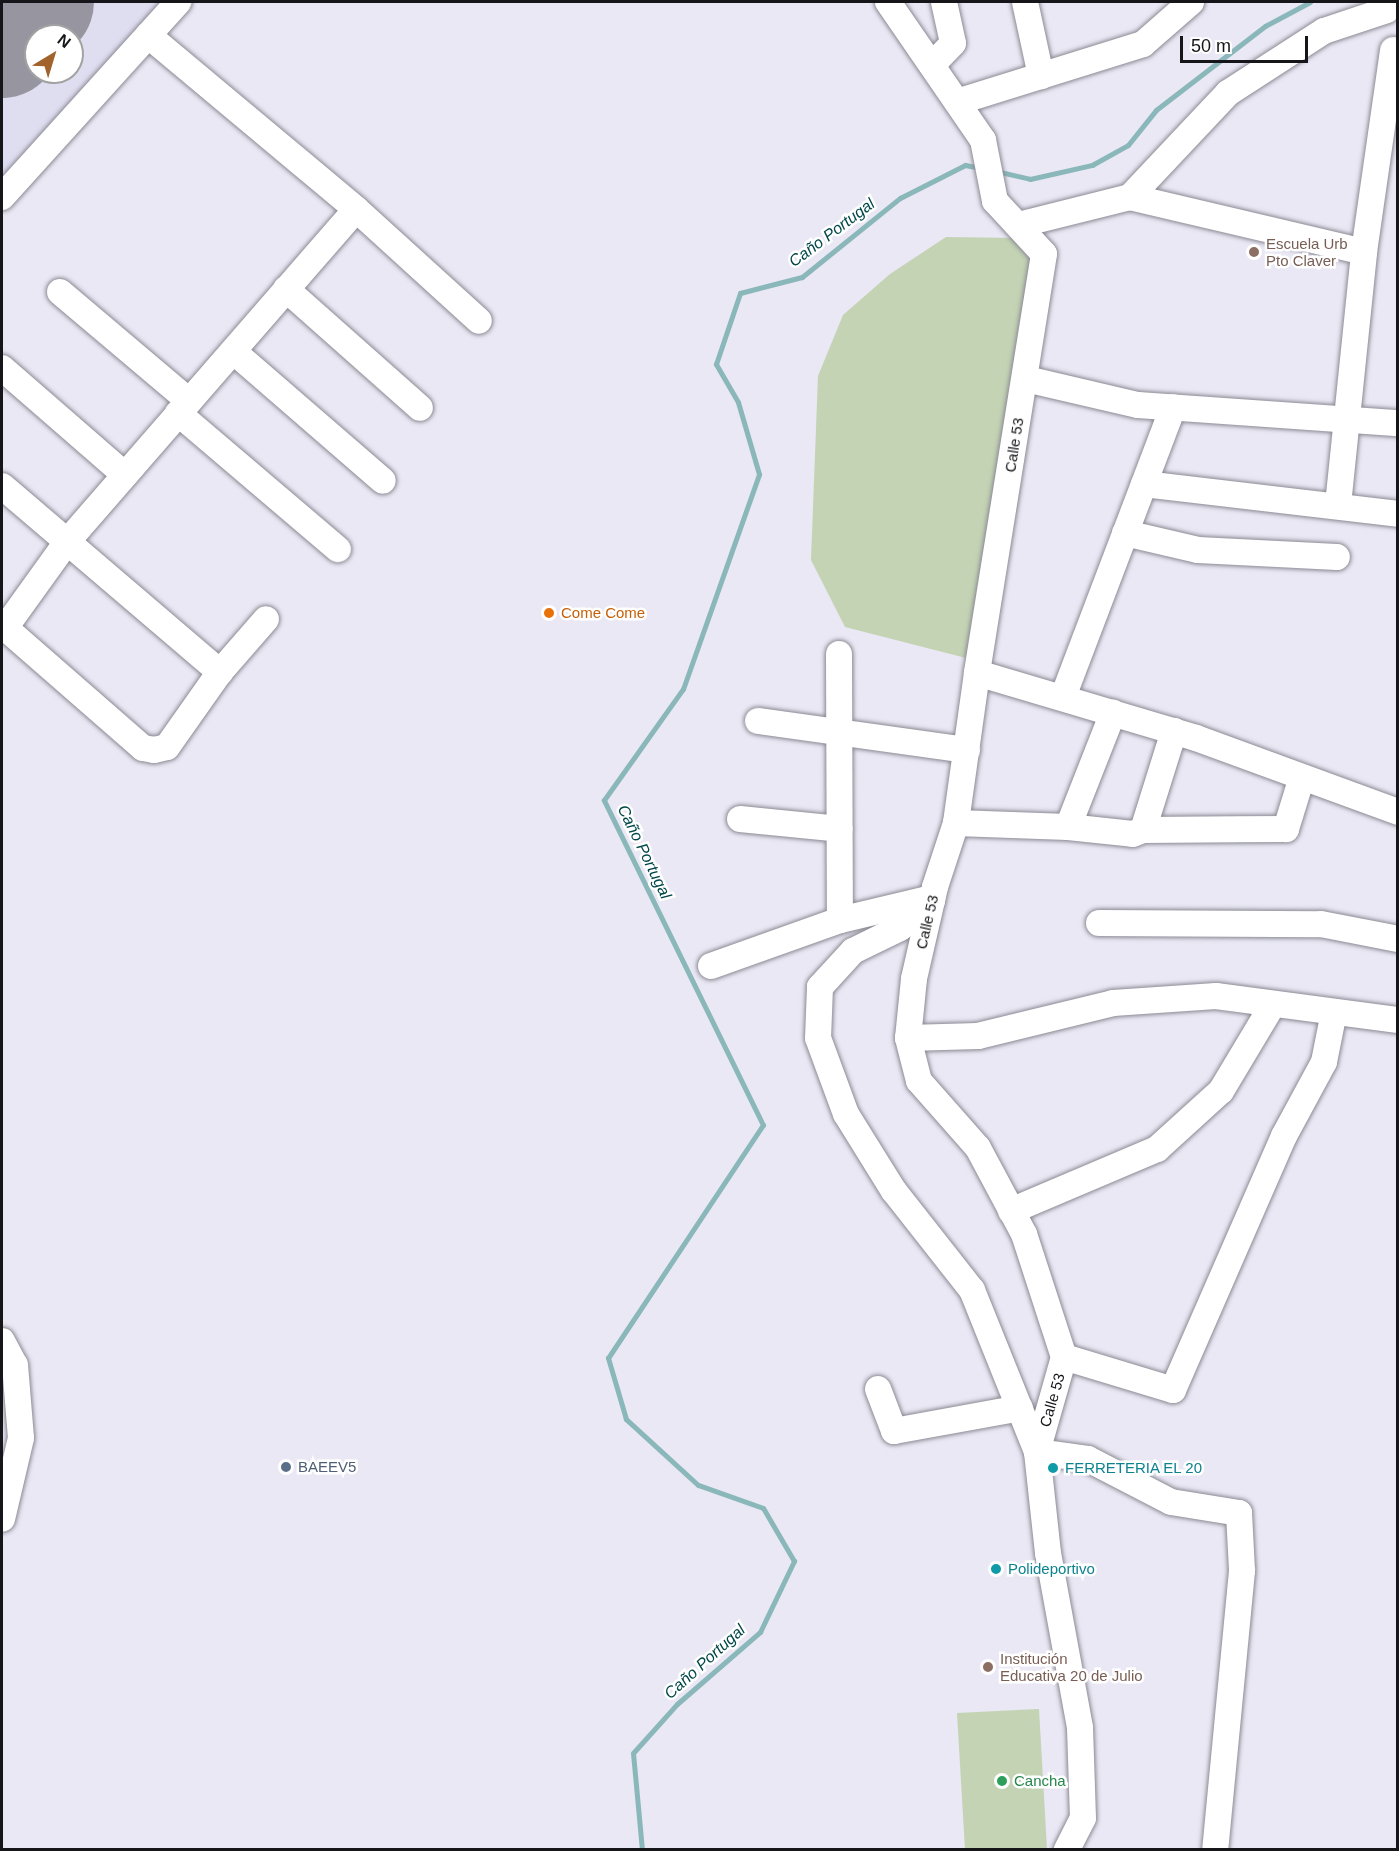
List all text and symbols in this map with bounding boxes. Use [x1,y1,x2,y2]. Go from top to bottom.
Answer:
north arrow [24,24,84,84]
scale bar [1183,24,1310,62]
text: N [54,31,74,51]
text: 50 m [1191,36,1231,56]
water label: Caño Portugal [785,195,879,271]
place label: Escuela Urb Pto Claver [1266,234,1348,269]
marker: Escuela Urb Pto Claver [1247,245,1261,259]
street label: Calle 53 [1001,416,1027,474]
place label: Come Come [561,604,645,622]
marker: Come Come [542,606,556,620]
water label: Caño Portugal [613,802,675,902]
street label: Calle 53 [912,893,942,951]
street label: Calle 53 [1036,1371,1068,1429]
place label: BAEEV5 [298,1458,356,1476]
place label: FERRETERIA EL 20 [1065,1459,1203,1477]
marker: BAEEV5 [279,1460,293,1474]
marker: FERRETERIA EL 20 [1046,1461,1060,1475]
place label: Polideportivo [1008,1560,1095,1578]
marker: Polideportivo [989,1562,1003,1576]
water label: Caño Portugal [661,1621,749,1703]
place label: Institución Educativa 20 de Julio [1000,1649,1143,1684]
marker: Institución Educativa 20 de Julio [981,1660,995,1674]
place label: Cancha [1014,1772,1066,1790]
marker: Cancha [995,1774,1009,1788]

